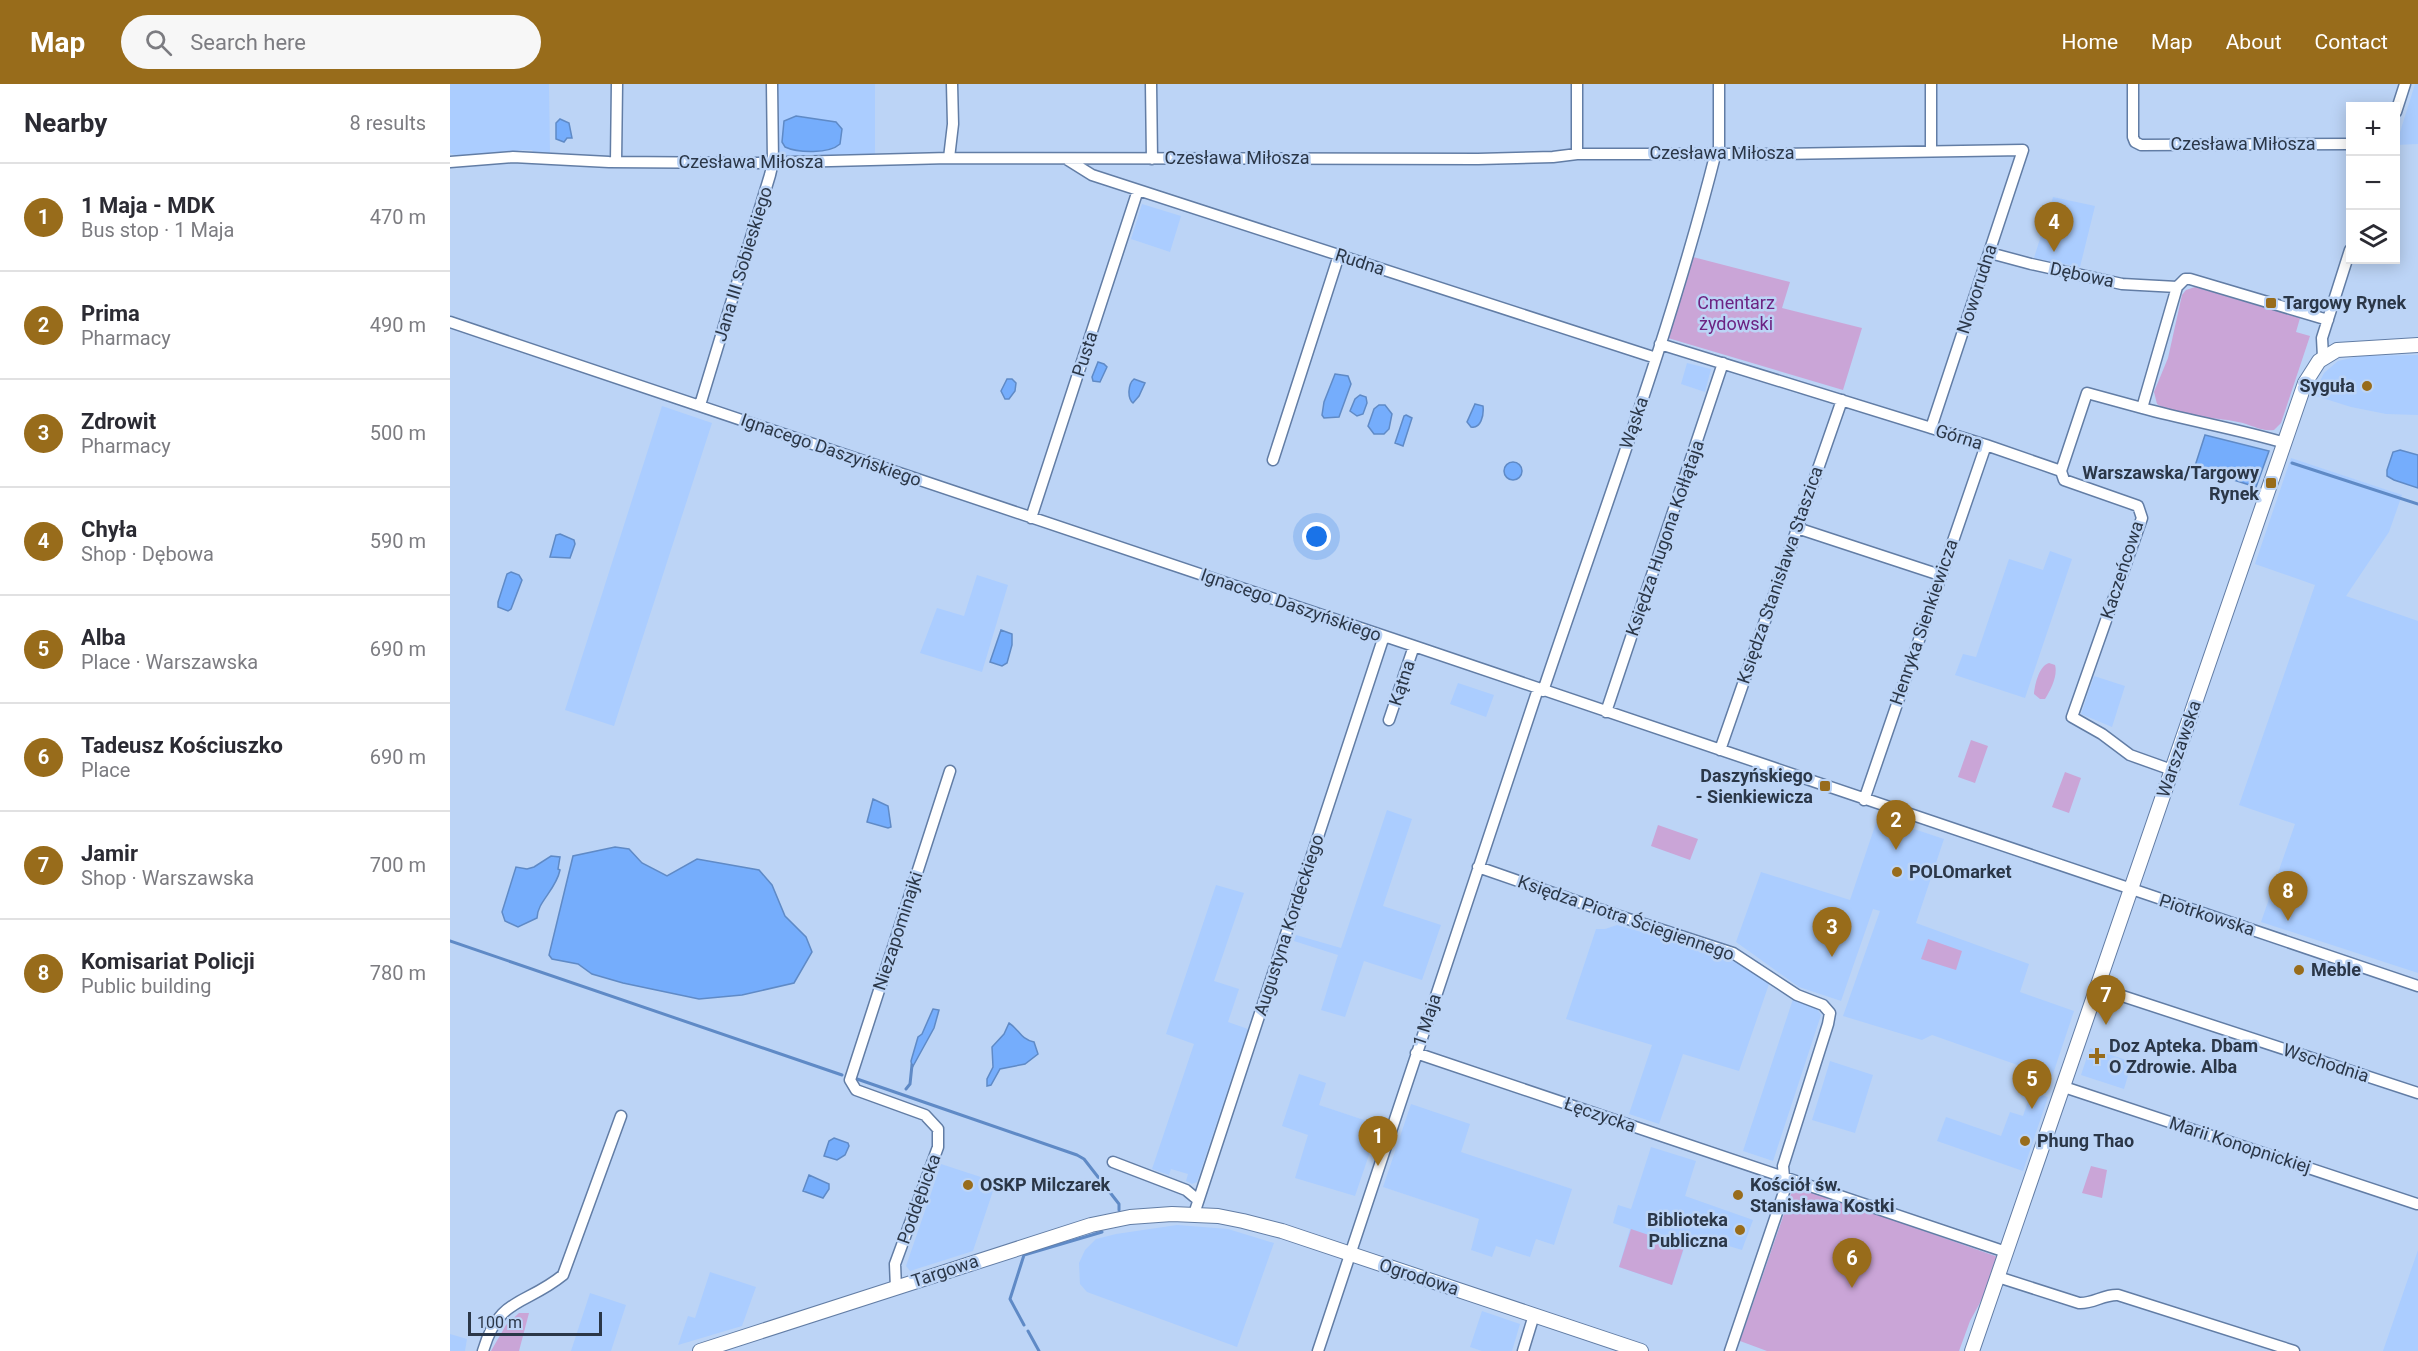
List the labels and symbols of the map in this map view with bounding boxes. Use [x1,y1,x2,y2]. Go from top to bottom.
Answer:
street label: Czesława Miłosza [2170,133,2316,154]
street label: Czesława Miłosza [1649,142,1795,163]
street label: Czesława Miłosza [1164,147,1310,168]
street label: Czesława Miłosza [678,151,824,172]
street label: Jana III Sobieskiego [709,184,776,344]
pin: 4 [2034,202,2074,252]
street label: Noworudna [1952,241,2001,336]
street label: Rudna [1333,244,1388,279]
street label: Dębowa [2048,257,2116,292]
park label: Cmentarz żydowski [1697,292,1775,334]
place label: Targowy Rynek [2283,292,2406,313]
marker: Targowy Rynek [2264,296,2278,310]
street label: Pusta [1067,329,1102,379]
place label: Syguła [2299,375,2355,396]
marker: Syguła [2360,379,2374,393]
street label: Wąska [1615,394,1652,452]
street label: Ignacego Daszyńskiego [738,409,924,490]
street label: Górna [1933,419,1985,454]
street label: Księdza Hugona Kołłątaja [1621,437,1708,639]
place label: Warszawska/Targowy Rynek [2082,462,2260,504]
street label: Księdza Stanisława Staszica [1732,463,1827,686]
marker: Warszawska/Targowy Rynek [2264,476,2278,490]
street label: Kaczeńcowa [2096,518,2147,621]
your location [1302,522,1331,551]
street label: Henryka Sienkiewicza [1885,536,1962,708]
street label: Ignacego Daszyńskiego [1198,564,1384,645]
street label: Kątna [1384,657,1419,708]
street label: Warszawska [2152,698,2205,800]
place label: Daszyńskiego - Sienkiewicza [1696,765,1813,807]
marker: Daszyńskiego - Sienkiewicza [1818,779,1832,793]
pin: 2 [1876,800,1916,850]
street label: Augustyna Kordeckiego [1249,832,1328,1018]
place label: POLOmarket [1909,861,2012,882]
marker: POLOmarket [1890,865,1904,879]
street label: Niezapominajki [868,869,927,993]
street label: Księdza Piotra Ściegiennego [1515,871,1737,965]
pin: 8 [2268,872,2308,921]
street label: Piotrkowska [2157,889,2258,940]
pin: 3 [1812,908,1852,957]
place label: Meble [2311,959,2361,980]
marker: Meble [2292,963,2306,977]
pin: 7 [2086,976,2126,1025]
street label: 1 Maja [1408,991,1445,1049]
place label: Doz Apteka. Dbam O Zdrowie. Alba [2109,1035,2258,1077]
street label: Wschodnia [2281,1039,2372,1086]
marker: Doz Apteka. Dbam O Zdrowie. Alba [2090,1049,2104,1063]
pin: 5 [2012,1060,2052,1109]
street label: Łęczycka [1562,1092,1639,1137]
street label: Marii Konopnickiej [2167,1112,2314,1177]
pin: 1 [1358,1116,1398,1166]
place label: Phung Thao [2037,1130,2134,1151]
marker: Phung Thao [2018,1134,2032,1148]
street label: Poddębicka [893,1151,945,1247]
place label: OSKP Milczarek [980,1174,1111,1195]
place label: Kościół św. Stanisława Kostki [1750,1174,1894,1216]
marker: OSKP Milczarek [961,1178,975,1192]
marker: Kościół św. Stanisława Kostki [1731,1188,1745,1202]
place label: Biblioteka Publiczna [1647,1209,1728,1251]
marker: Biblioteka Publiczna [1733,1223,1747,1237]
pin: 6 [1832,1238,1872,1288]
street label: Targowa [909,1250,981,1291]
street label: Ogrodowa [1377,1254,1462,1299]
scale bar [468,1309,602,1336]

